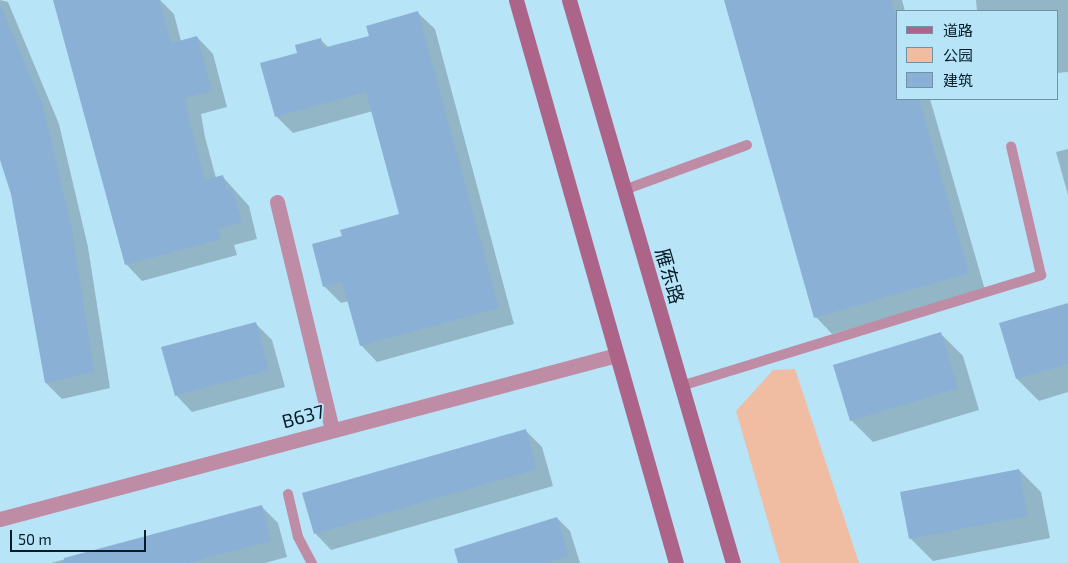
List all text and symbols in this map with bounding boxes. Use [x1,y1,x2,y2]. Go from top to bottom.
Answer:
legend [896,10,1058,100]
text: 道路 [943,21,973,39]
text: 公园 [943,46,973,64]
text: 建筑 [943,71,973,89]
street label: 雁东路 [651,245,689,307]
street label: B637 [279,399,327,433]
scale bar [12,520,149,552]
text: 50 m [18,530,52,548]

